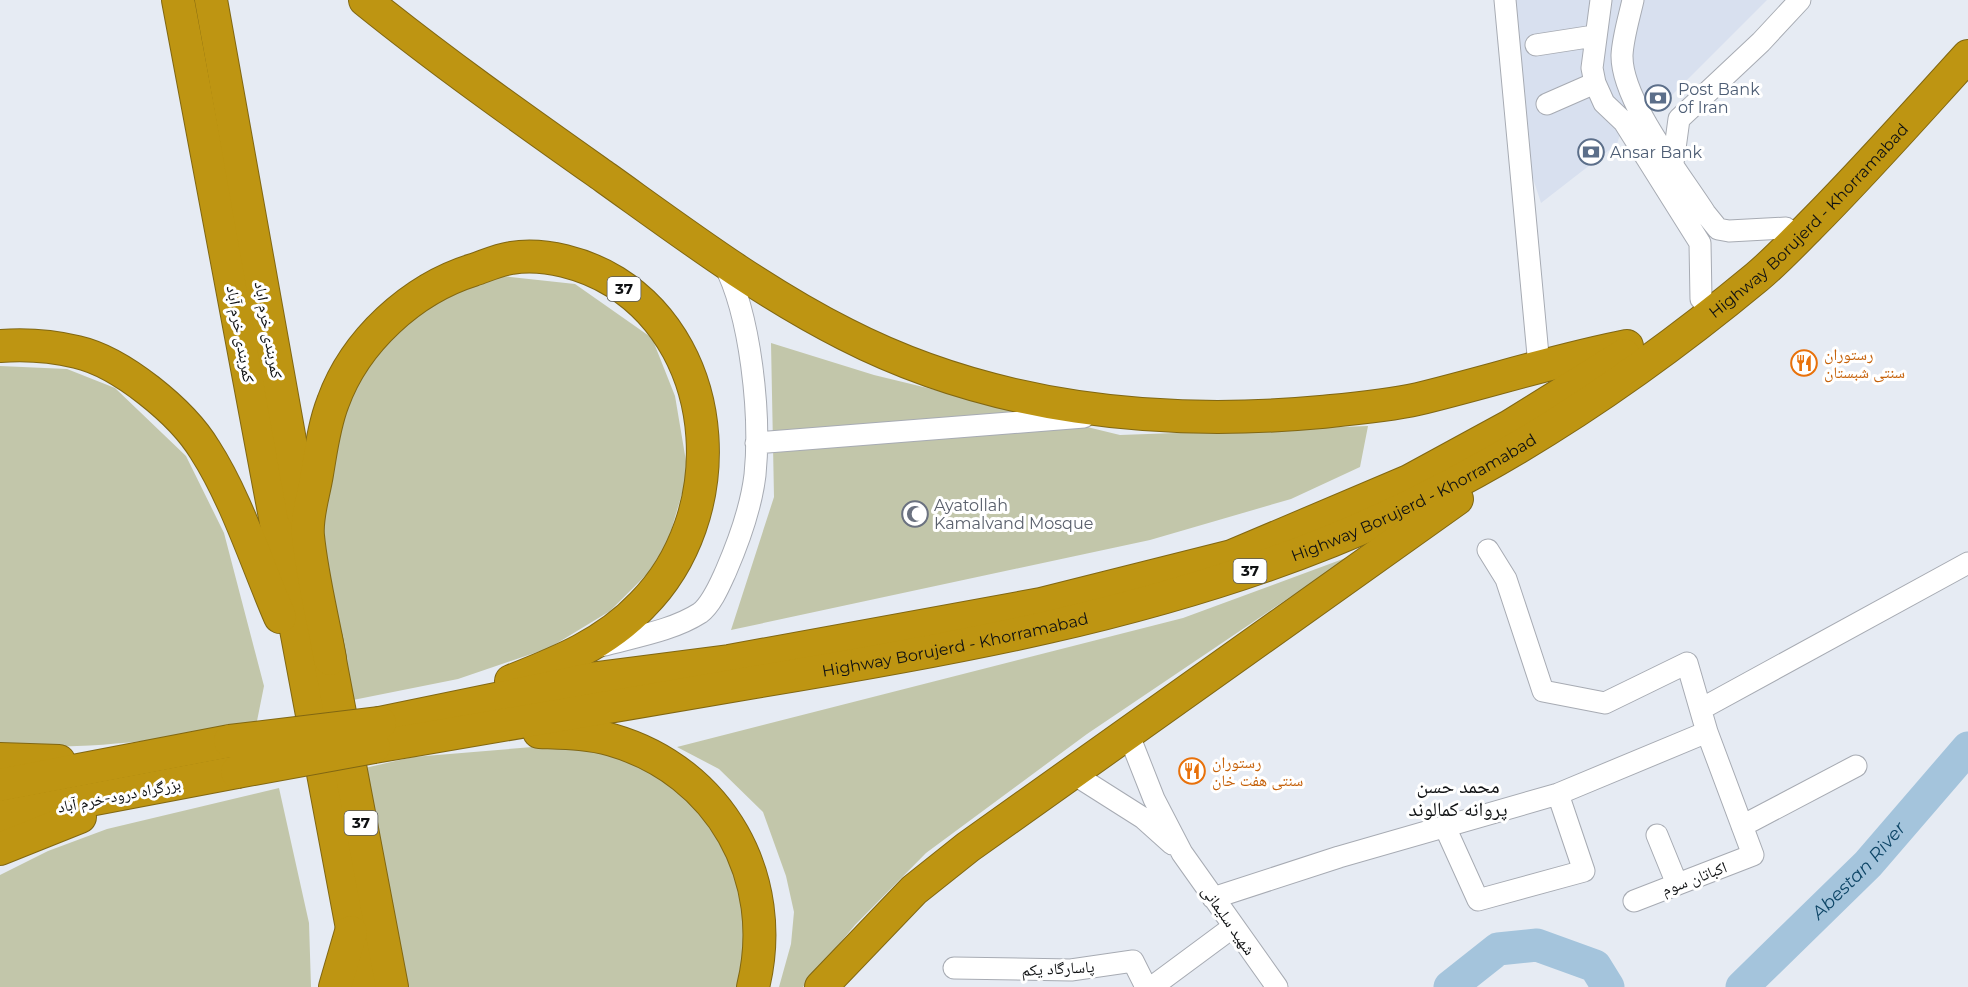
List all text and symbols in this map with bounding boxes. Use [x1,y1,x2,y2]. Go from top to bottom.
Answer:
place label: Post Bank of Iran [1678,80,1760,117]
bank icon: Post Bank of Iran [1643,83,1673,113]
street label: Highway Borujerd - Khorramabad [1705,120,1912,322]
bank icon: Ansar Bank [1576,137,1606,167]
place label: Ansar Bank [1610,143,1702,162]
road number: 37 [608,277,640,301]
street label: کمربندی خرم اباد [250,280,286,381]
street label: کمربندی خرم آباد [222,284,258,385]
place label: رستوران سنتی شبستان [1824,345,1905,383]
restaurant icon: رستوران سنتی شبستان [1789,348,1819,378]
street label: Highway Borujerd - Khorramabad [1288,430,1540,566]
place label: Ayatollah Kamalvand Mosque [934,496,1093,533]
mosque icon: Ayatollah Kamalvand Mosque [900,499,930,529]
road number: 37 [1234,559,1266,583]
street label: Highway Borujerd - Khorramabad [821,609,1090,681]
place label: رستوران سنتی هفت خان [1212,753,1303,791]
restaurant icon: رستوران سنتی هفت خان [1177,756,1207,786]
street label: بزرگراه درود-خرم آباد [56,774,183,818]
district label: محمد حسن پروانه کمالوند [1408,774,1508,821]
road number: 37 [344,811,378,835]
water label: Abestan River [1806,817,1911,924]
street label: اکباتان سوم [1659,857,1730,900]
street label: شهید سلیمانی [1197,882,1259,959]
street label: پاسارگاد یکم [1021,957,1095,981]

